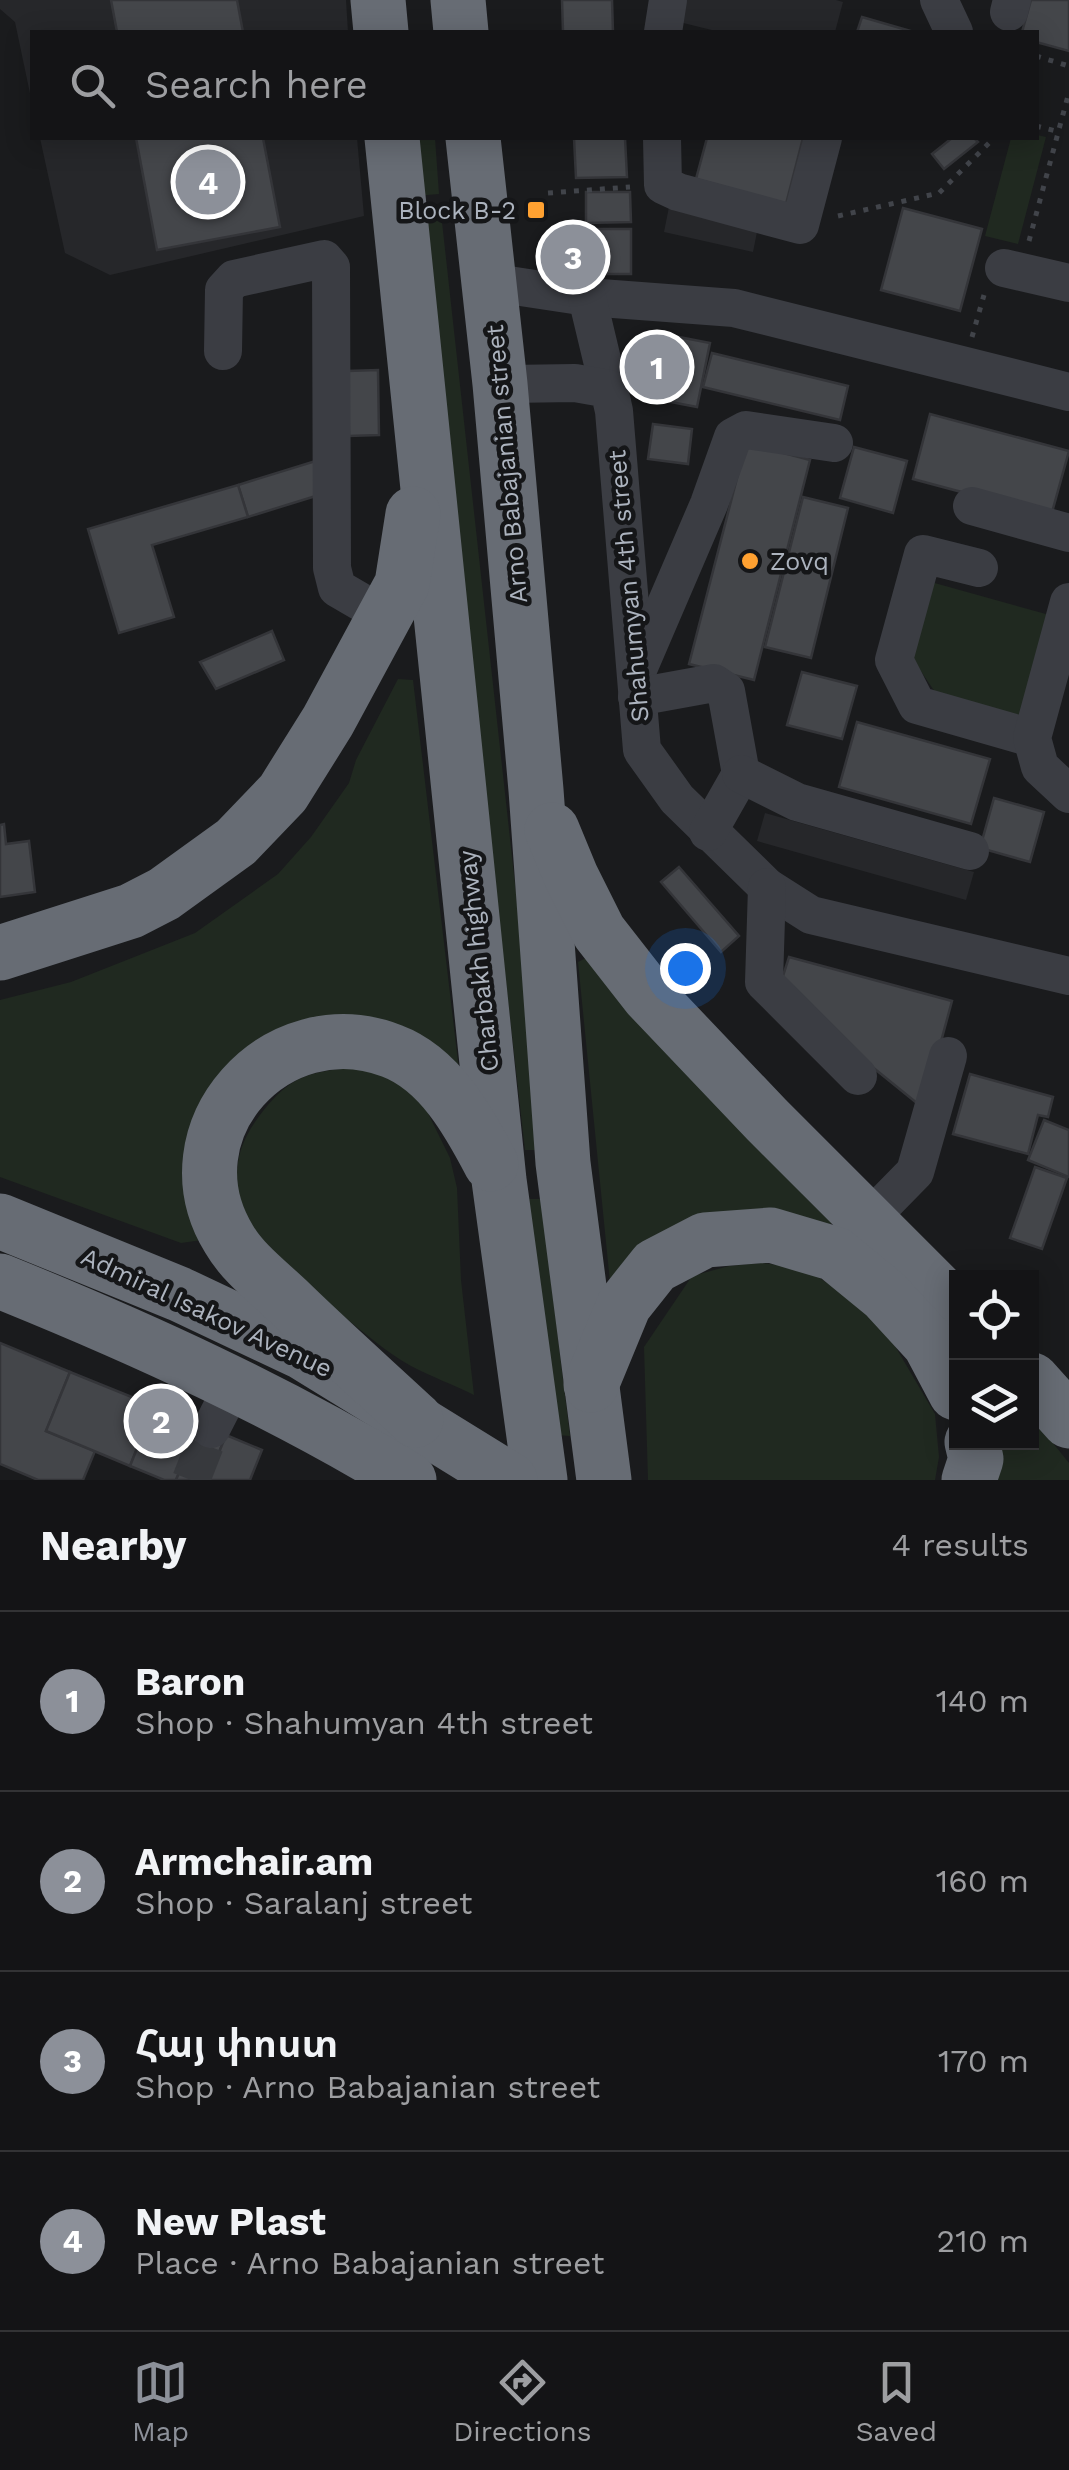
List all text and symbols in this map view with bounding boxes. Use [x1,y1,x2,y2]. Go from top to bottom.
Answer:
search box [30,30,1039,140]
icon: search [65,58,120,113]
text: Search here [145,63,368,107]
pin: 4 [176,144,240,220]
place label: Block B-2 [398,196,516,225]
marker: Block B-2 [525,199,547,221]
pin: 3 [540,220,606,294]
street label: Arno Babajanian street [480,323,533,604]
pin: 1 [624,330,690,404]
street label: Shahumyan 4th street [602,448,655,723]
place label: Zovq [770,547,829,576]
marker: Zovq [739,550,761,572]
street label: Charbakh highway [452,849,505,1073]
your location [660,943,711,994]
street label: Admiral Isakov Avenue [77,1242,337,1383]
map controls [949,1270,1039,1450]
button: locate [949,1270,1039,1360]
button: layers [949,1360,1039,1450]
pin: 2 [128,1384,194,1458]
text: Nearby [40,1521,187,1570]
text: 4 results [891,1526,1029,1564]
text: Baron [135,1660,245,1704]
text: 1 [66,1682,79,1720]
text: 140 m [936,1682,1029,1720]
text: Shop · Shahumyan 4th street [135,1704,593,1742]
text: Armchair.am [135,1840,373,1884]
text: 2 [63,1862,82,1900]
text: 160 m [936,1862,1029,1900]
text: Shop · Saralanj street [135,1884,472,1922]
text: Հայ փոստ [135,2022,338,2066]
text: 3 [63,2042,82,2080]
text: 170 m [938,2042,1029,2080]
text: Shop · Arno Babajanian street [135,2068,600,2106]
text: New Plast [135,2200,326,2244]
text: 4 [62,2222,83,2260]
text: 210 m [937,2222,1029,2260]
text: Place · Arno Babajanian street [135,2244,604,2282]
tab: Map [132,2355,189,2448]
tab: Directions [453,2355,592,2448]
tab: Saved [856,2355,937,2448]

